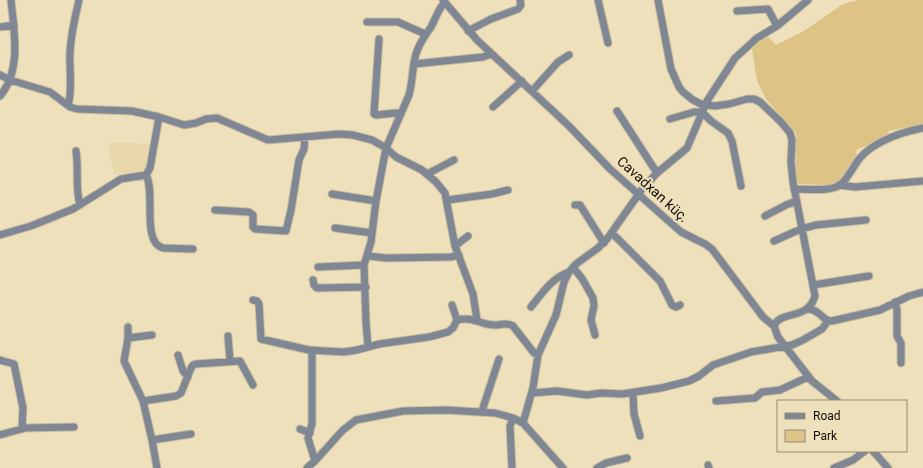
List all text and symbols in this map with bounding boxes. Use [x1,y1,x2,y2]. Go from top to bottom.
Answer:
street label: Cavadxan küç. [614,153,692,225]
legend [777,400,907,452]
text: Road [813,409,841,423]
text: Park [813,429,838,443]

